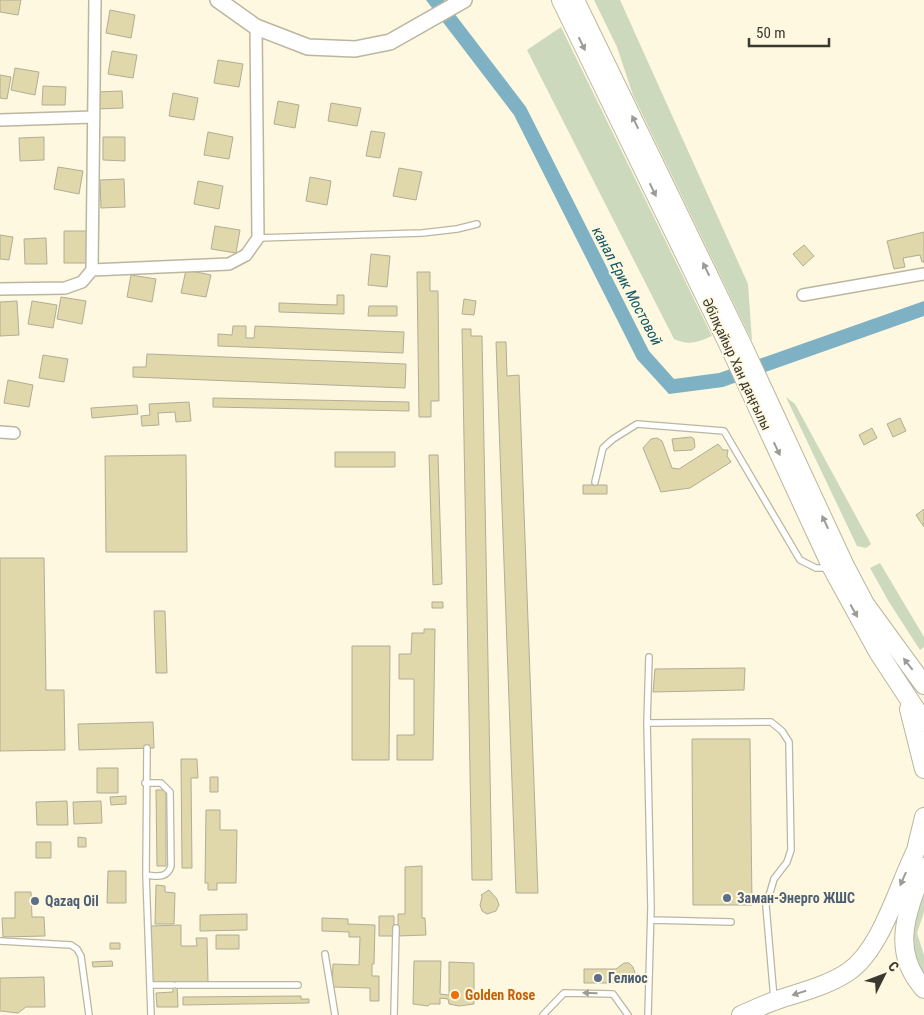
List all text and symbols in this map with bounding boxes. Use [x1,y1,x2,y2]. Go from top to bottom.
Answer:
scale bar [749,15,829,47]
text: 50 m [756,24,786,42]
one-way arrow [578,37,586,51]
one-way arrow [631,115,639,130]
one-way arrow [649,183,657,197]
water label: канал Ерик Мостовой [588,224,666,348]
one-way arrow [702,262,710,276]
street label: Әбілқайыр Хан даңғылы [699,295,775,433]
one-way arrow [773,442,781,456]
one-way arrow [821,515,829,529]
one-way arrow [850,603,858,618]
one-way arrow [903,658,914,671]
one-way arrow [898,872,906,886]
place label: Заман-Энерго ЖШС [737,890,855,906]
marker: Заман-Энерго ЖШС [721,892,733,904]
place label: Qazaq Oil [45,893,99,909]
marker: Qazaq Oil [29,895,41,907]
north arrow [859,950,909,1000]
text: С [885,958,902,975]
place label: Гелиос [608,970,648,986]
marker: Гелиос [592,972,604,984]
place label: Golden Rose [465,987,536,1003]
marker: Golden Rose [449,989,461,1001]
one-way arrow [582,989,598,997]
one-way arrow [791,989,806,997]

